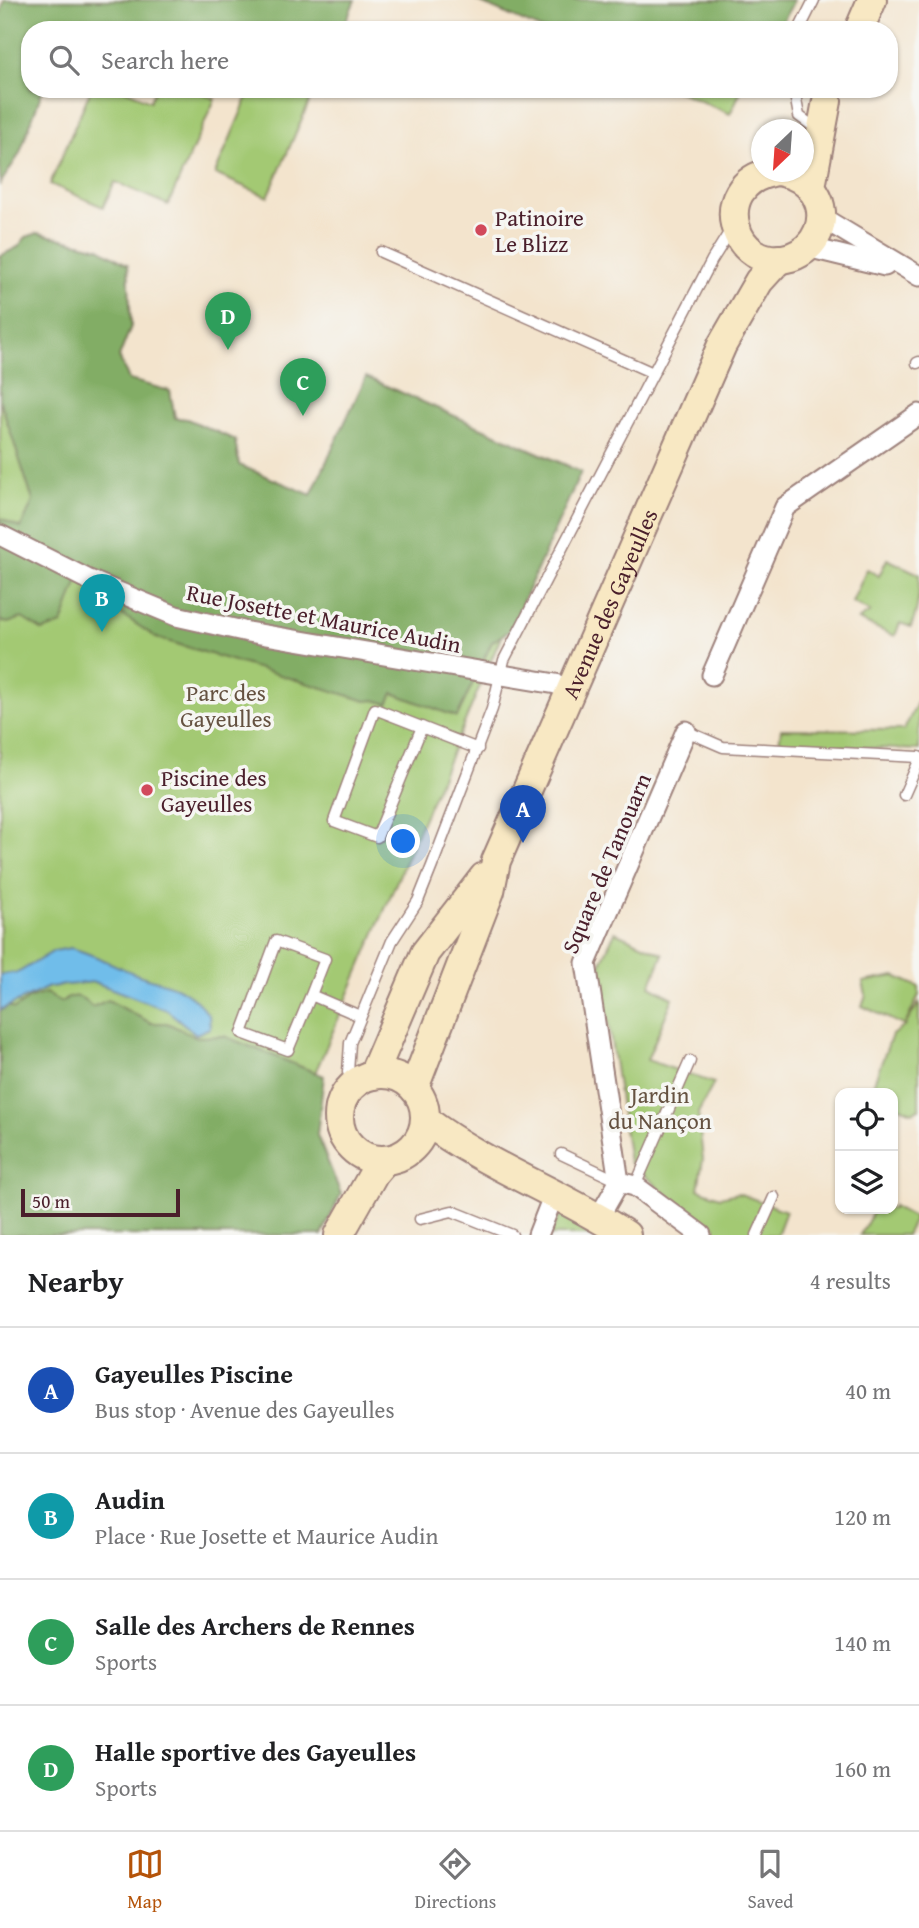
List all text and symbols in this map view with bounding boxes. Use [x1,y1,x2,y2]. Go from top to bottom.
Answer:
search box [21,21,898,98]
text: Search here [101,40,229,79]
icon: search [45,41,83,79]
north arrow [751,119,814,182]
place label: Patinoire Le Blizz [495,201,584,260]
marker: Patinoire Le Blizz [473,222,489,238]
pin: D [205,292,251,350]
pin: C [280,358,326,416]
street label: Avenue des Gayeulles [553,503,665,704]
pin: B [79,574,125,632]
street label: Rue Josette et Maurice Audin [184,575,464,661]
park label: Parc des Gayeulles [180,676,272,735]
place label: Piscine des Gayeulles [161,761,267,820]
street label: Square de Tanouarn [553,768,659,958]
marker: Piscine des Gayeulles [139,782,155,798]
pin: A [500,785,546,843]
your location [386,824,420,858]
park label: Jardin du Nançon [608,1078,712,1137]
map controls [835,1088,898,1214]
button: locate [835,1088,898,1151]
button: layers [835,1151,898,1214]
scale bar [21,1186,180,1218]
text: 50 m [32,1187,70,1215]
text: Nearby [28,1259,124,1303]
text: 4 results [810,1264,891,1297]
text: Gayeulles Piscine [95,1354,293,1393]
text: A [44,1374,58,1407]
text: 40 m [845,1374,891,1407]
text: Bus stop · Avenue des Gayeulles [95,1393,395,1426]
text: Audin [95,1480,165,1519]
text: B [44,1500,58,1533]
text: 120 m [834,1500,891,1533]
text: Place · Rue Josette et Maurice Audin [95,1519,438,1552]
text: Salle des Archers de Rennes [95,1606,415,1645]
text: C [44,1626,58,1659]
text: 140 m [834,1626,891,1659]
text: Sports [95,1645,157,1678]
text: Halle sportive des Gayeulles [95,1732,416,1771]
text: D [44,1752,58,1785]
text: 160 m [834,1752,891,1785]
text: Sports [95,1771,157,1804]
tab: Map [126,1845,164,1915]
tab: Directions [415,1845,496,1915]
tab: Saved [747,1845,793,1915]

